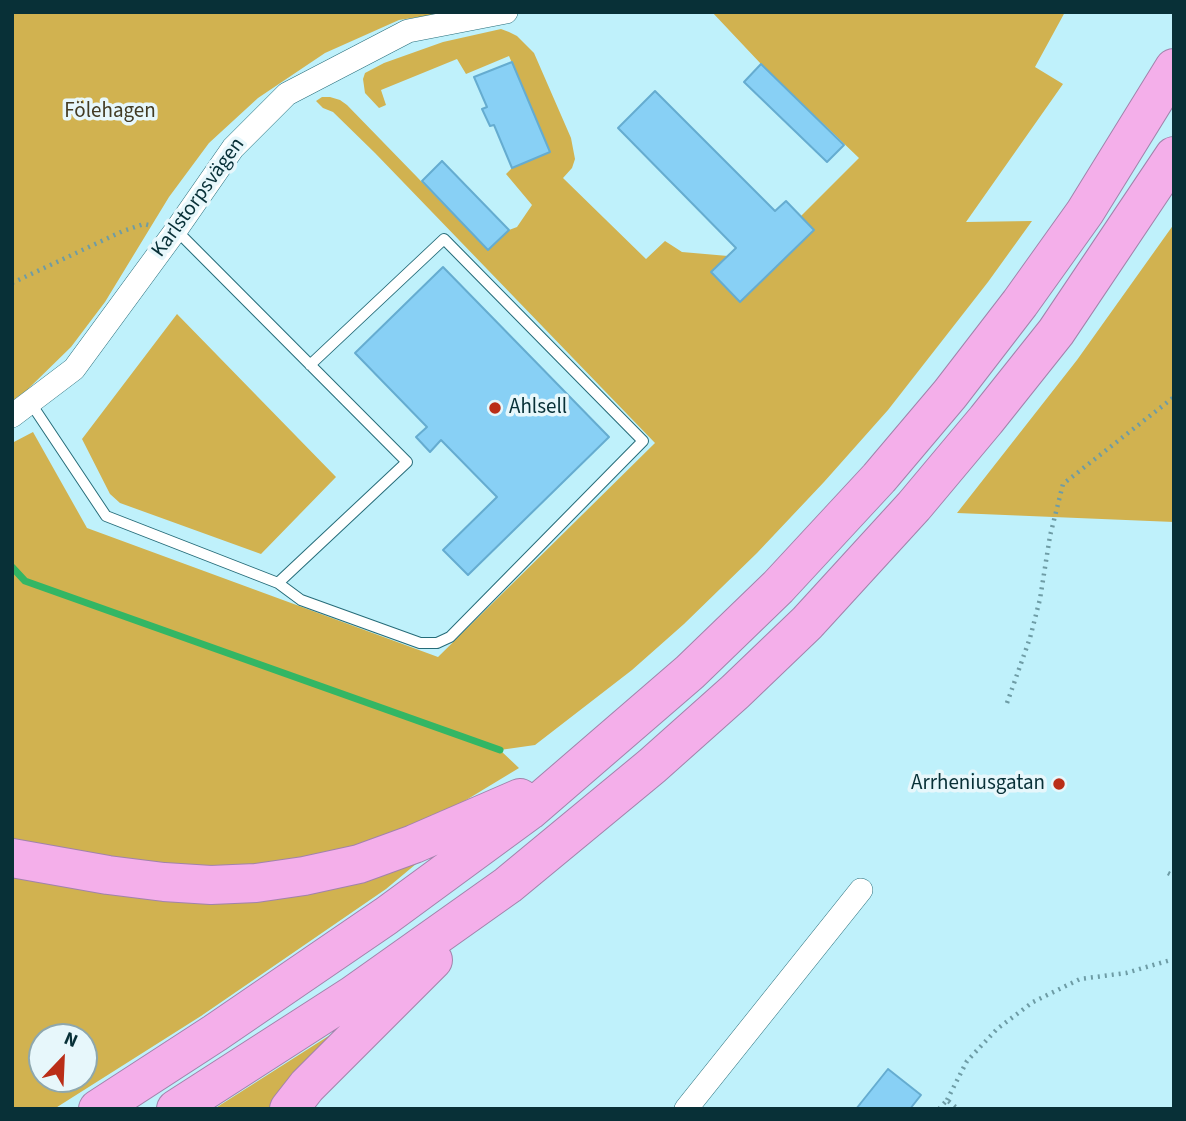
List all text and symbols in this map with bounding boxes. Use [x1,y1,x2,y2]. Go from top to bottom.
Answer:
park label: Fölehagen [64,99,156,125]
street label: Karlstorpsvägen [147,133,251,263]
place label: Ahlsell [509,395,567,421]
marker: Ahlsell [487,400,503,416]
place label: Arrheniusgatan [911,771,1045,797]
marker: Arrheniusgatan [1051,776,1067,792]
north arrow [28,1023,98,1093]
text: N [60,1025,82,1055]

